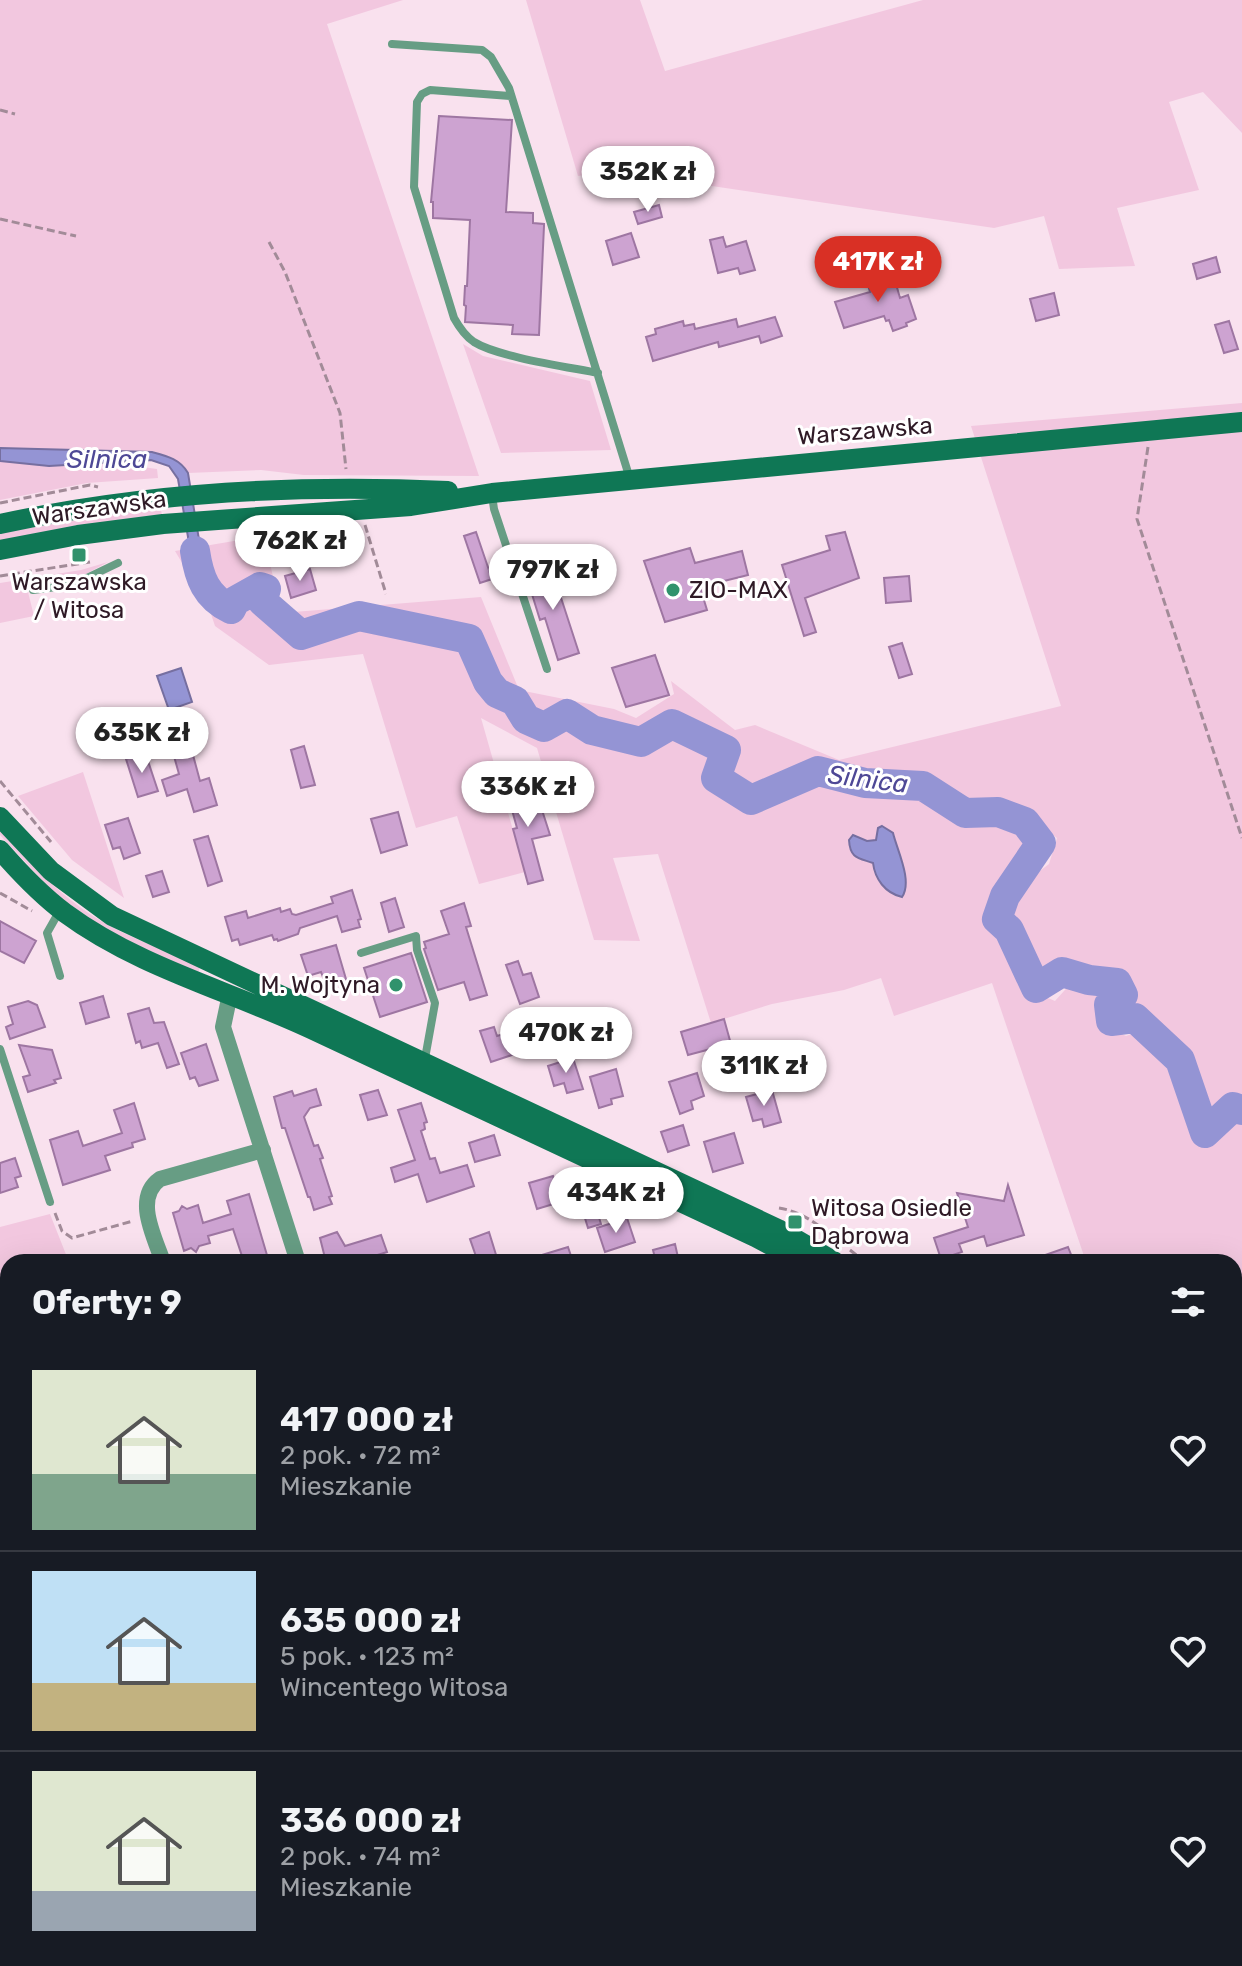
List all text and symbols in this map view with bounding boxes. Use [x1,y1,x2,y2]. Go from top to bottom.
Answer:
pin: 352K zł [574,146,722,214]
text: 352K zł [600,156,696,187]
pin: 417K zł [804,236,952,304]
text: 417K zł [833,246,923,277]
street label: Warszawska [796,411,934,451]
water label: Silnica [67,444,147,475]
street label: Warszawska [30,485,168,531]
pin: 762K zł [226,515,374,583]
text: 762K zł [253,525,347,556]
pin: 797K zł [479,544,627,612]
marker: Warszawska / Witosa [70,546,88,564]
text: 797K zł [507,554,599,585]
place label: Warszawska / Witosa [11,568,147,624]
place label: ZIO-MAX [689,576,788,604]
marker: ZIO-MAX [664,581,682,599]
pin: 635K zł [68,707,216,775]
text: 635K zł [94,717,190,748]
water label: Silnica [826,759,910,800]
pin: 336K zł [454,761,602,829]
text: 336K zł [479,771,577,802]
place label: M. Wojtyna [261,971,380,999]
marker: M. Wojtyna [387,976,405,994]
pin: 470K zł [492,1007,640,1075]
text: 470K zł [518,1017,614,1048]
pin: 311K zł [690,1040,838,1108]
text: 311K zł [720,1050,808,1081]
pin: 434K zł [542,1167,690,1235]
text: 434K zł [567,1177,665,1208]
place label: Witosa Osiedle Dąbrowa [811,1194,972,1250]
marker: Witosa Osiedle Dąbrowa [786,1213,804,1231]
icon: filters [1166,1280,1210,1324]
text: Oferty: 9 [32,1282,182,1323]
text: 417 000 zł [280,1399,453,1440]
icon: home [96,1402,192,1498]
icon: heart [1166,1428,1210,1472]
text: 2 pok. · 72 m² [280,1440,440,1471]
text: Mieszkanie [280,1471,412,1502]
text: 635 000 zł [280,1600,461,1641]
icon: home [96,1603,192,1699]
icon: heart [1166,1629,1210,1673]
text: 5 pok. · 123 m² [280,1641,454,1672]
text: Wincentego Witosa [280,1672,508,1703]
text: 336 000 zł [280,1800,461,1841]
icon: home [96,1803,192,1899]
icon: heart [1166,1829,1210,1873]
text: 2 pok. · 74 m² [280,1841,440,1872]
text: Mieszkanie [280,1872,412,1903]

